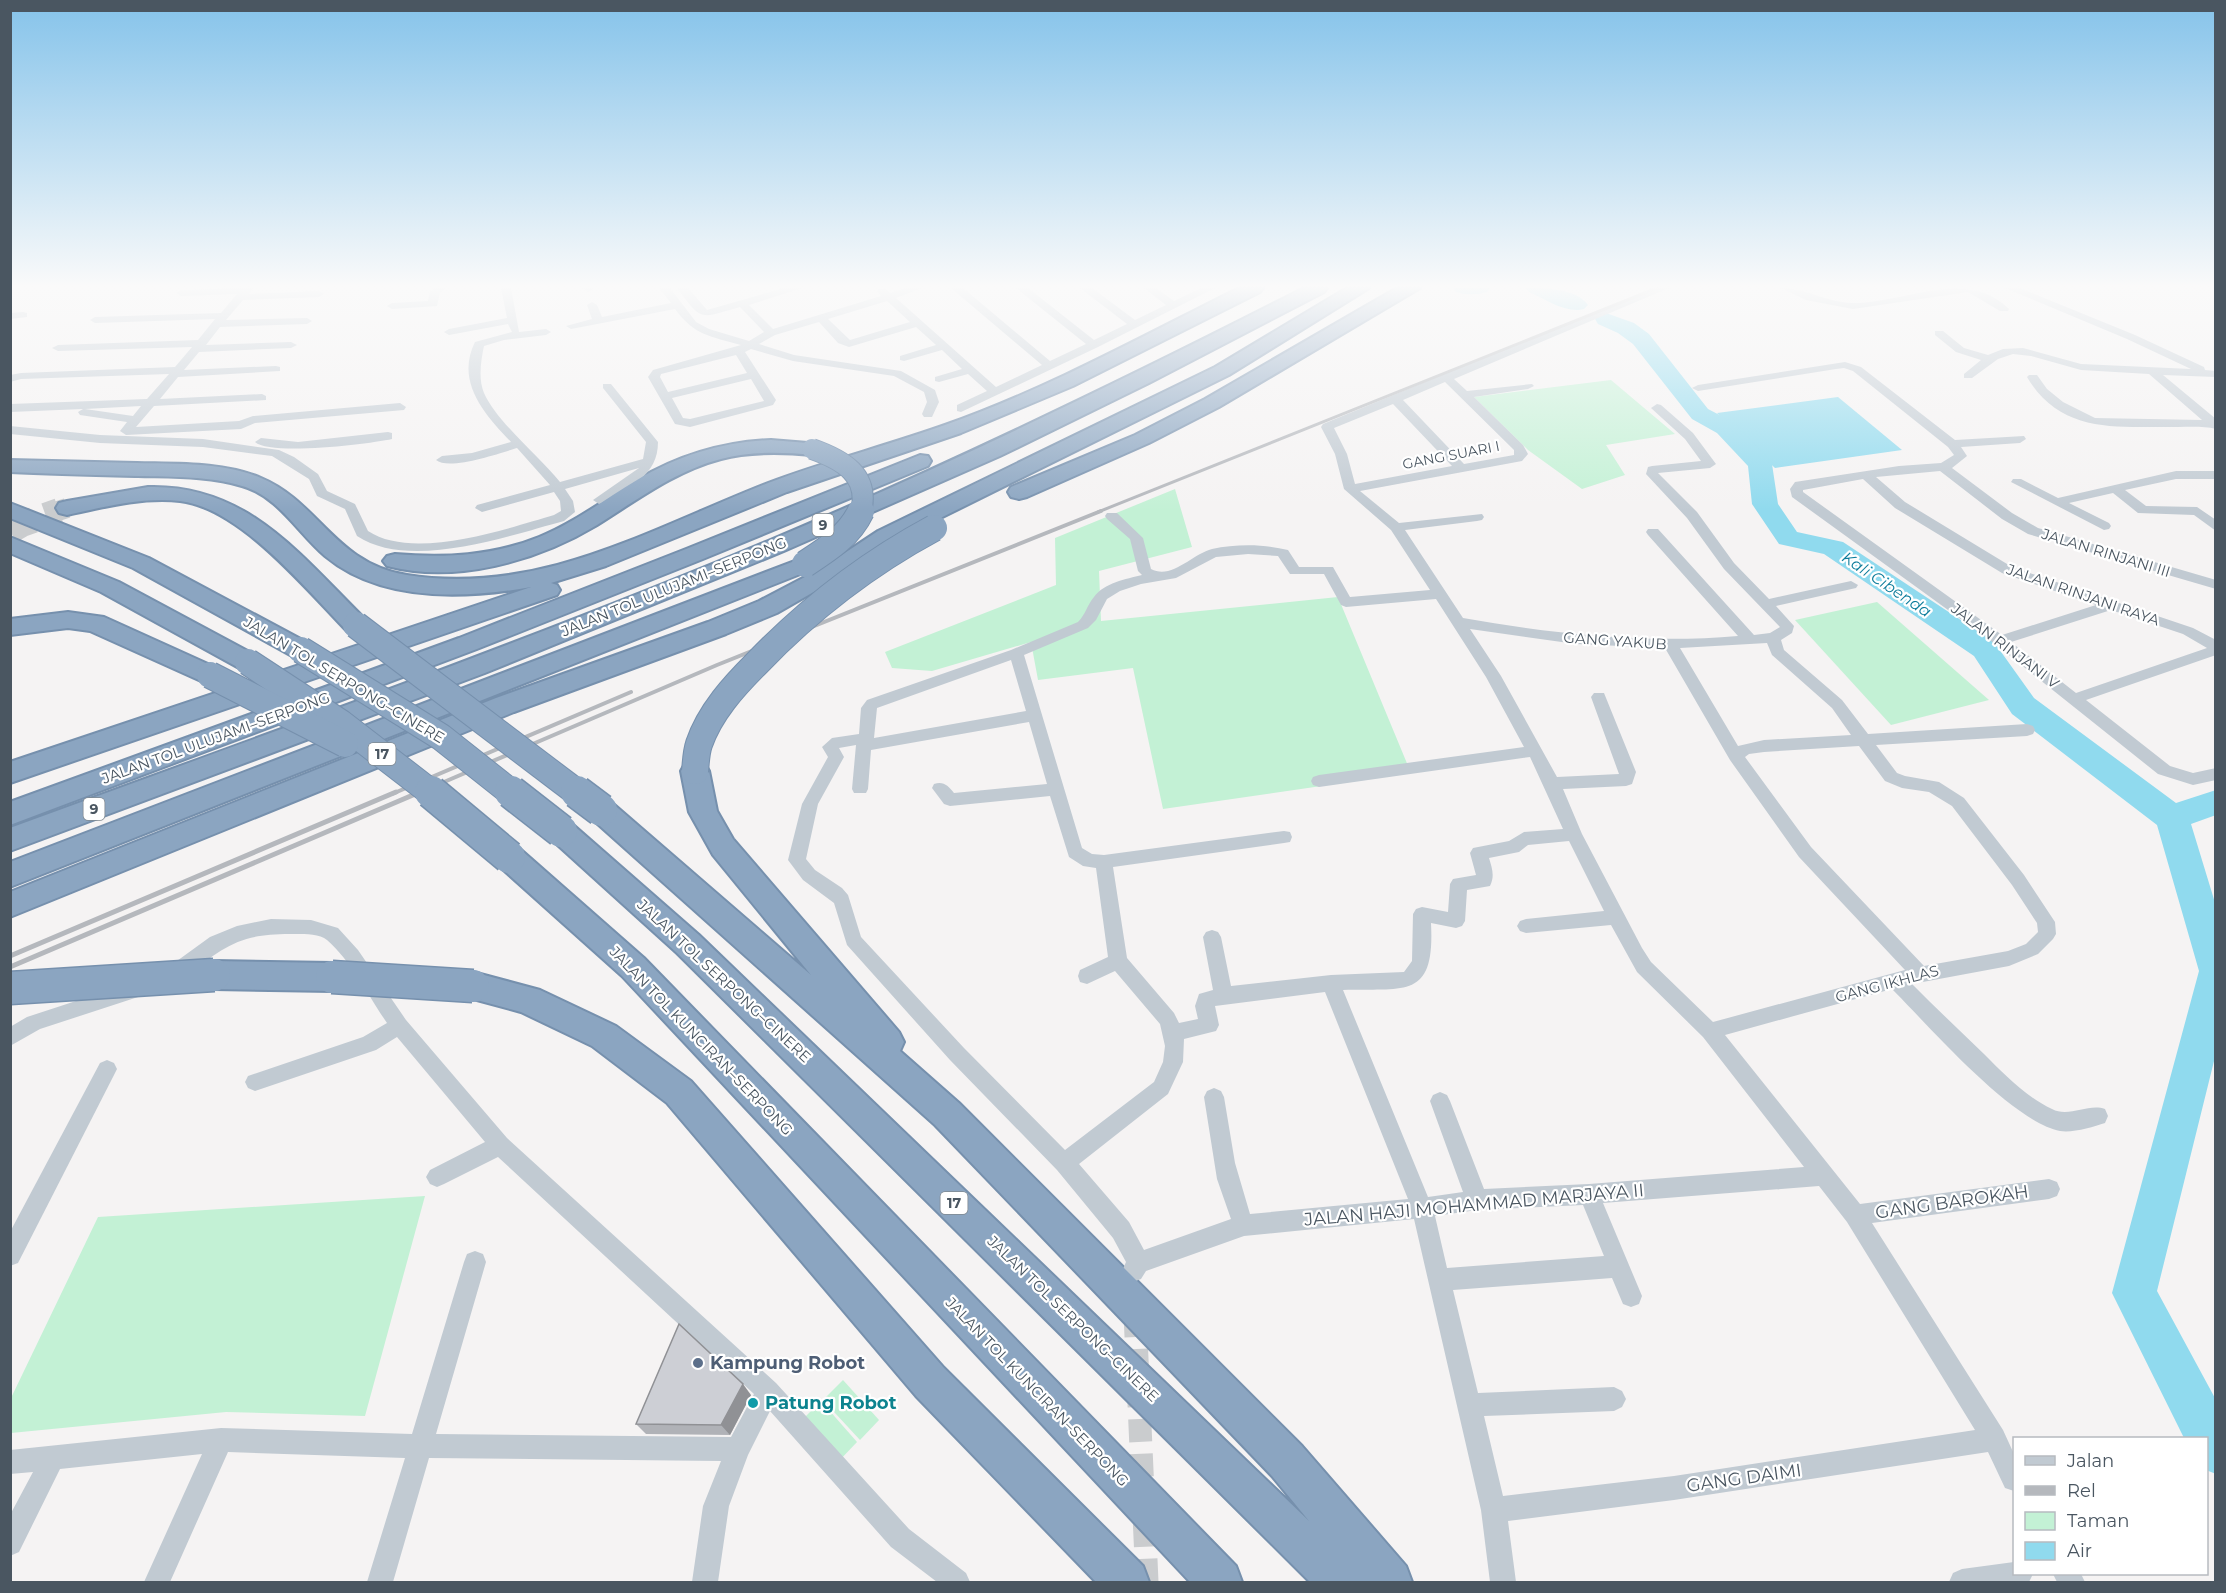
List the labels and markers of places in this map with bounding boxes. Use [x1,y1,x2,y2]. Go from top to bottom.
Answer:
place label: Kampung Robot [710,1352,865,1374]
marker: Kampung Robot [691,1356,705,1370]
place label: Patung Robot [765,1392,897,1414]
marker: Patung Robot [746,1396,760,1410]

